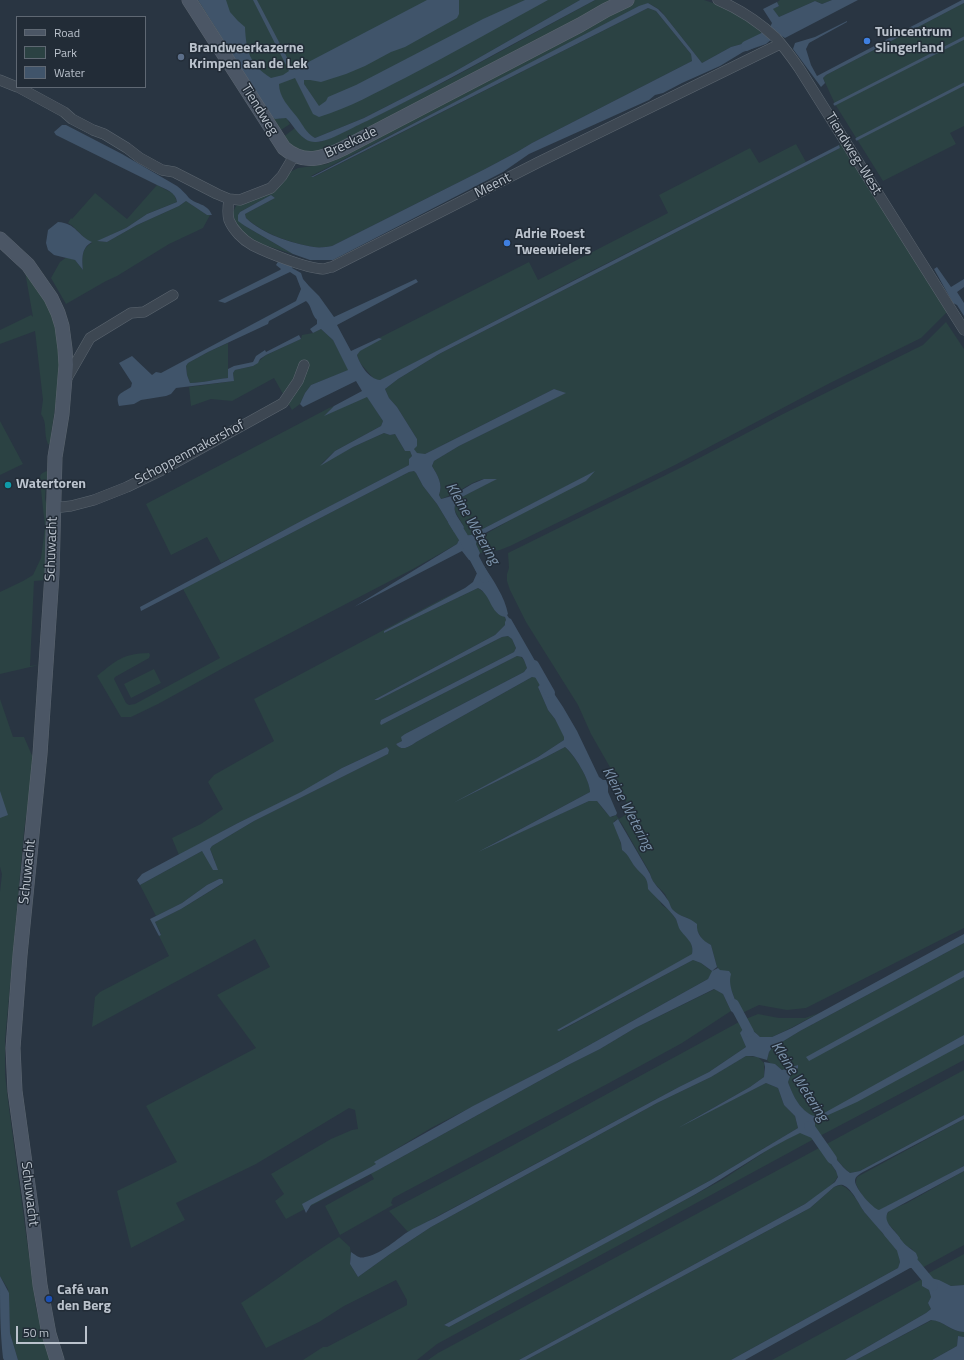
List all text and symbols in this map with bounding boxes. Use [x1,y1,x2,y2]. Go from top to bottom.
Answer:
legend [16,16,146,88]
text: Road [54,23,80,42]
place label: Tuincentrum Slingerland [875,25,952,58]
marker: Tuincentrum Slingerland [862,36,872,46]
place label: Brandweerkazerne Krimpen aan de Lek [189,41,307,74]
text: Park [54,43,77,62]
marker: Brandweerkazerne Krimpen aan de Lek [176,52,186,62]
text: Water [54,63,85,82]
street label: Tiendweg [237,81,281,139]
street label: Tiendweg-West [821,110,885,198]
street label: Breekade [322,124,380,162]
street label: Meent [472,170,514,202]
place label: Adrie Roest Tweewielers [515,227,591,260]
marker: Adrie Roest Tweewielers [502,238,512,248]
street label: Schoppenmakershof [133,417,247,489]
place label: Watertoren [16,477,86,493]
marker: Watertoren [3,480,13,490]
water label: Kleine Wetering [441,480,503,568]
street label: Schuwacht [42,516,62,582]
water label: Kleine Wetering [598,764,656,854]
street label: Schuwacht [16,839,40,905]
water label: Kleine Wetering [766,1039,832,1125]
street label: Schuwacht [17,1161,41,1227]
place label: Café van den Berg [57,1283,111,1316]
marker: Café van den Berg [44,1294,54,1304]
scale bar [18,1318,89,1344]
text: 50 m [23,1323,49,1342]

